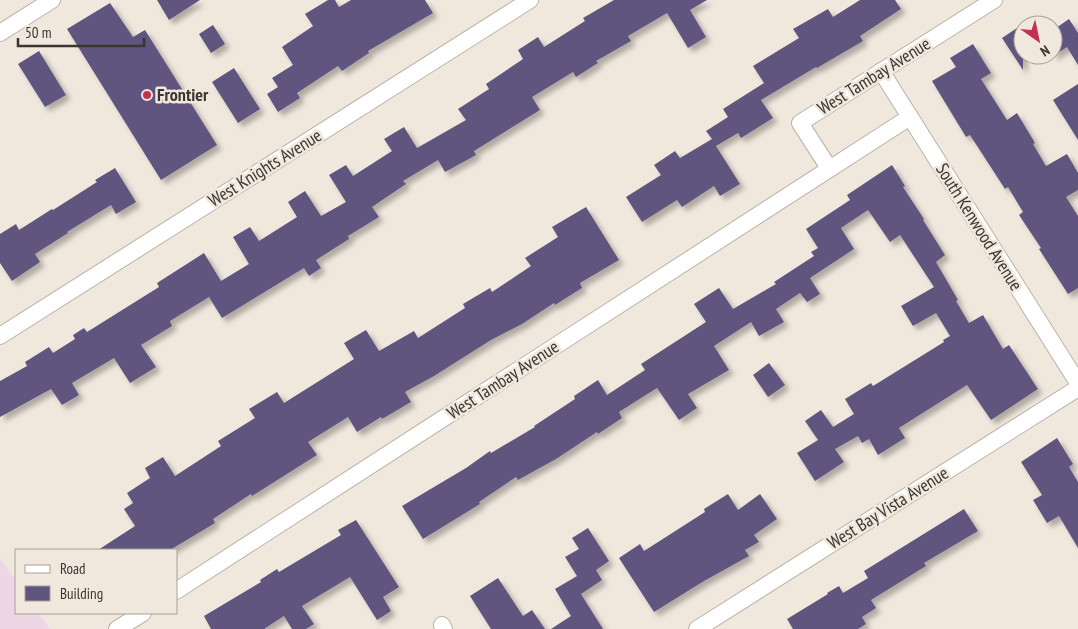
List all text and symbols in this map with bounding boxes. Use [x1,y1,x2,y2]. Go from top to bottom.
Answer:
scale bar [18,15,144,47]
north arrow [1013,15,1063,65]
text: 50 m [25,23,51,42]
street label: West Tambay Avenue [813,32,934,119]
text: N [1037,41,1053,61]
place label: Frontier [157,83,209,106]
marker: Frontier [141,89,153,101]
street label: West Knights Avenue [204,123,326,212]
street label: South Kenwood Avenue [931,159,1028,295]
street label: West Tambay Avenue [442,335,563,424]
street label: West Bay Vista Avenue [823,461,953,554]
legend [15,549,178,614]
text: Road [60,559,86,578]
text: Building [60,584,103,603]

